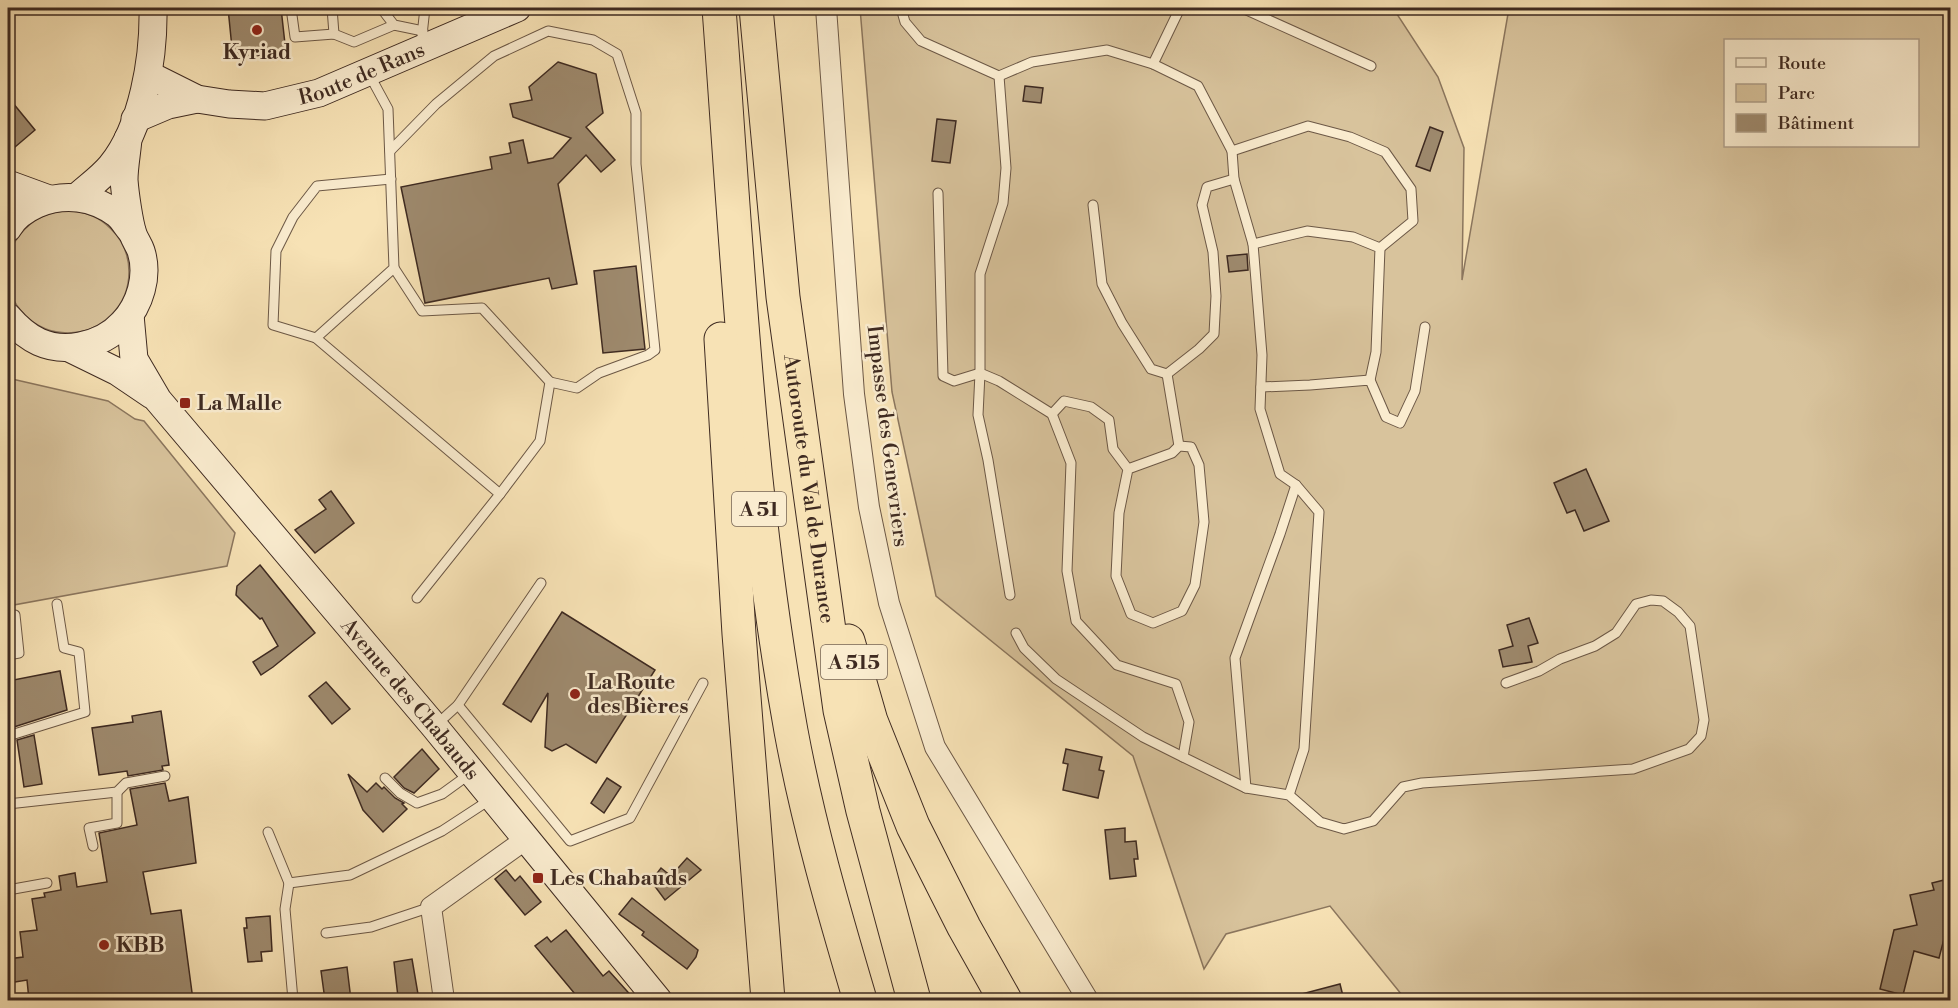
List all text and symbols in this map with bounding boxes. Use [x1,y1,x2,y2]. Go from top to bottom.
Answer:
marker: Kyriad [250,23,264,37]
street label: Route de Rans [296,37,429,112]
legend [1724,39,1919,147]
place label: Kyriad [223,40,291,66]
text: Route [1778,52,1826,75]
text: Parc [1778,82,1815,105]
text: Bâtiment [1777,112,1855,135]
street label: Impasse des Genevriers [860,324,914,549]
street label: Autoroute du Val de Durance [777,352,840,625]
place label: La Malle [197,391,282,417]
marker: La Malle [178,396,192,410]
road number: A 51 [732,492,786,526]
street label: Avenue des Chabauds [334,613,485,786]
road number: A 515 [821,645,887,679]
place label: La Route des Bières [587,670,688,720]
marker: La Route des Bières [568,687,582,701]
place label: Les Chabauds [550,866,687,892]
marker: Les Chabauds [531,871,545,885]
place label: KBB [116,933,165,959]
marker: KBB [97,938,111,952]

